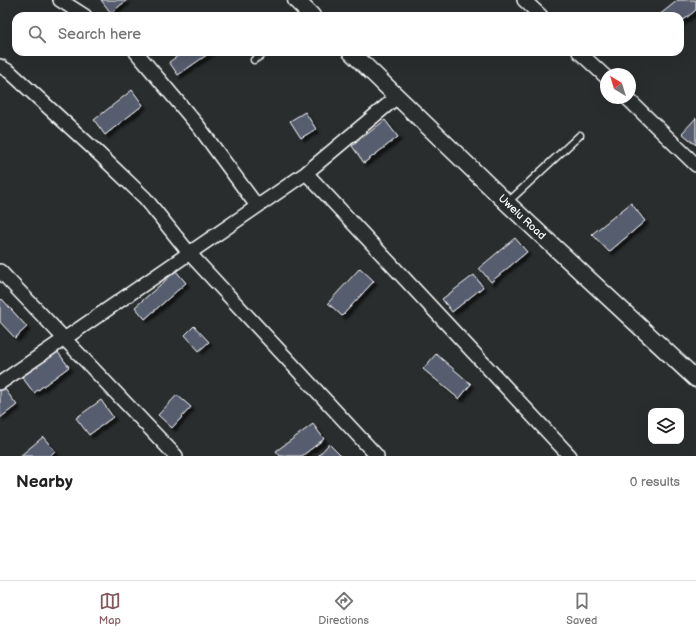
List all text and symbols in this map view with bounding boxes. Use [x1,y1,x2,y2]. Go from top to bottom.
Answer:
search box [12,12,684,56]
icon: search [26,23,48,45]
text: Search here [58,25,141,44]
north arrow [600,68,636,104]
street label: Uwelu Road [496,192,548,242]
map controls [648,408,684,444]
button: layers [648,408,684,444]
text: Nearby [16,472,73,492]
text: 0 results [630,474,680,490]
tab: Map [99,590,121,627]
tab: Directions [318,590,369,627]
tab: Saved [566,590,597,627]

